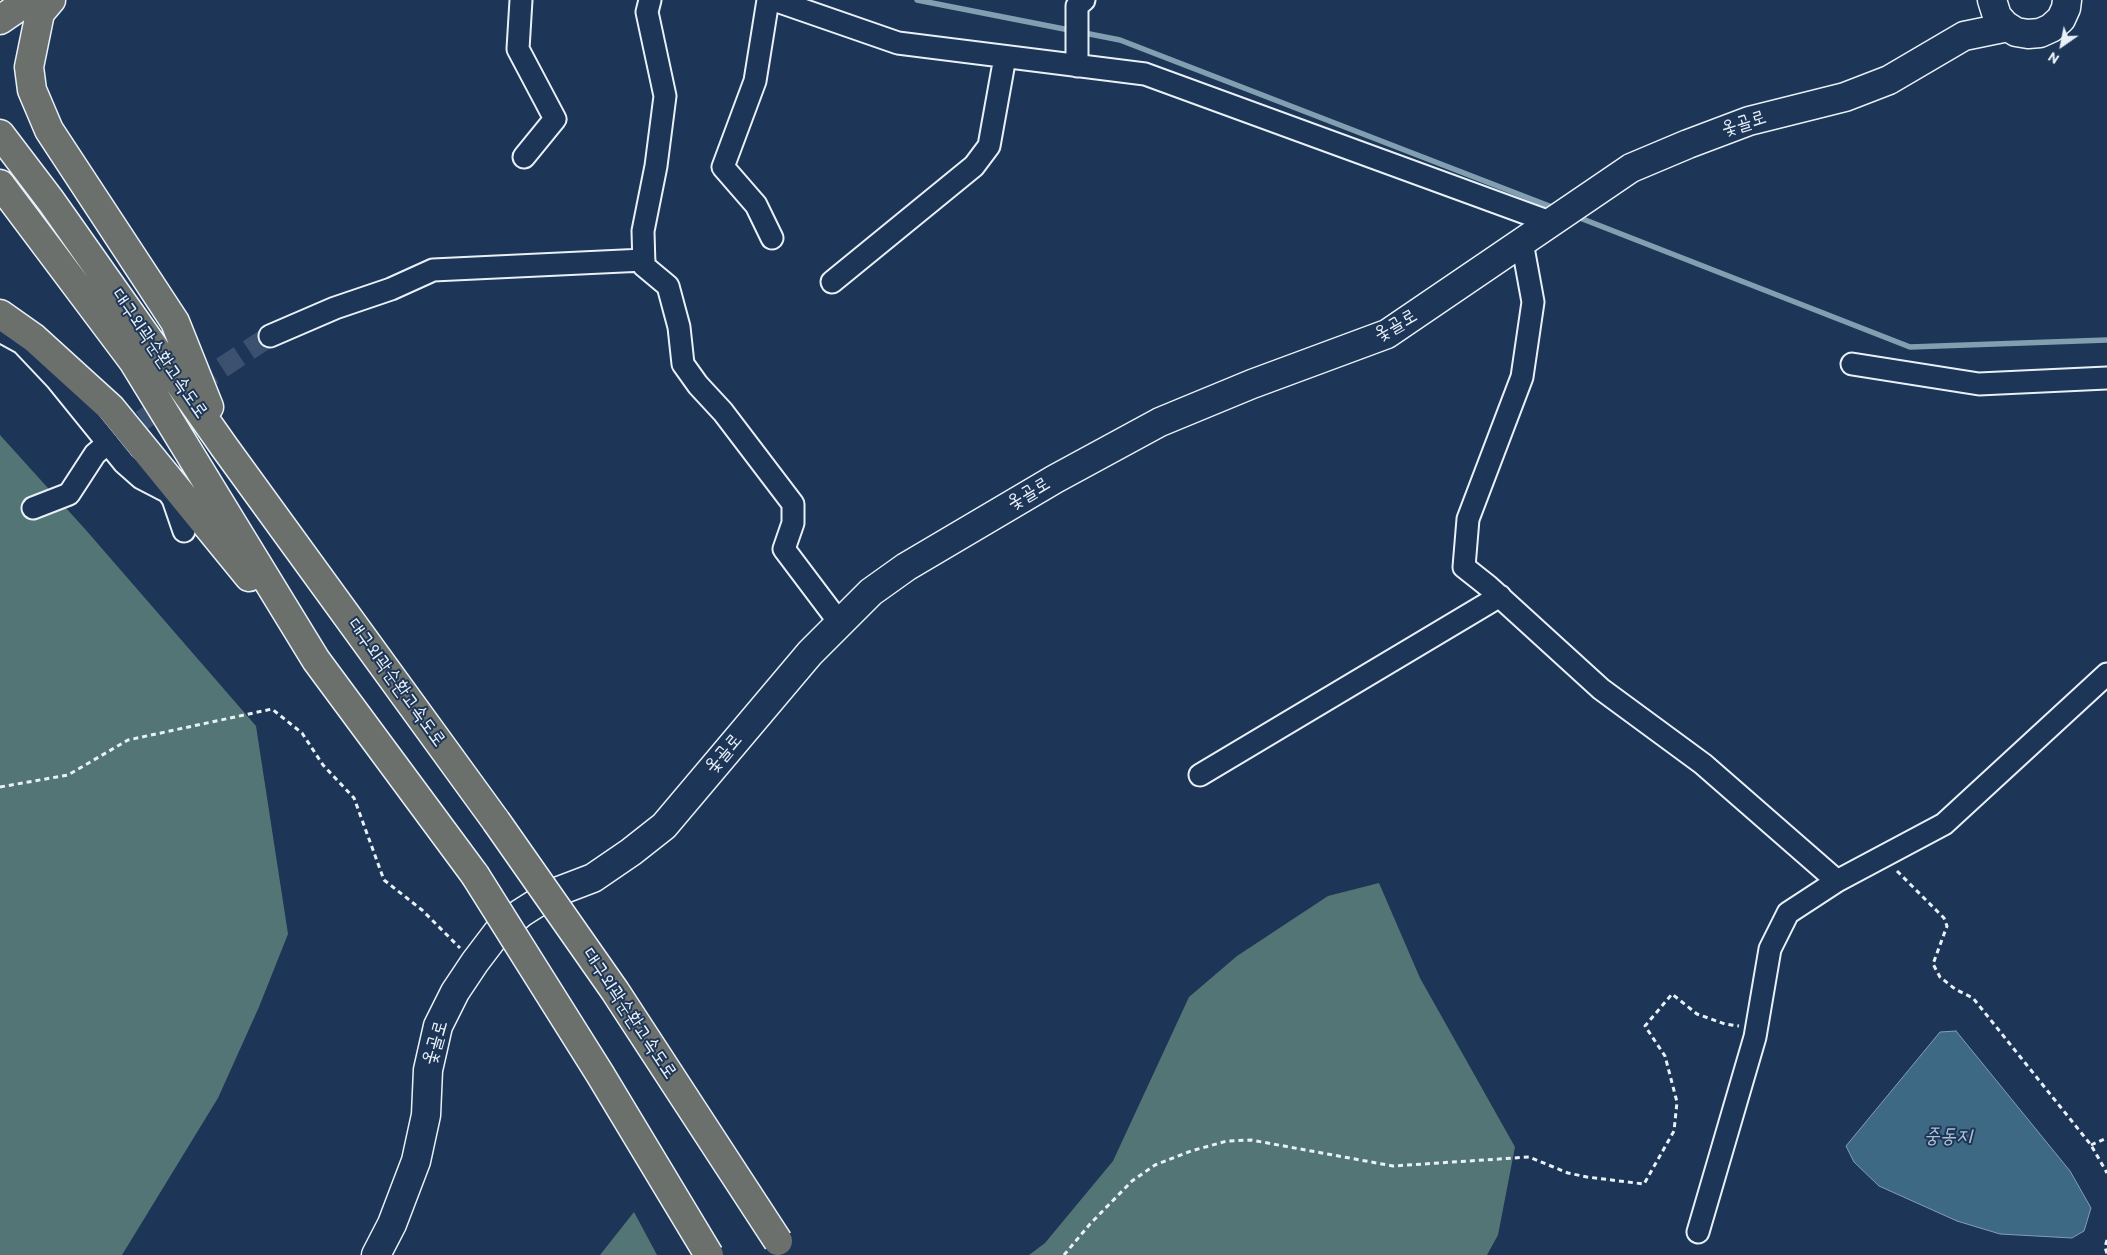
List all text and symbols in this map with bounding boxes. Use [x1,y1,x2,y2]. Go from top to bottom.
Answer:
north arrow [2037,20,2087,70]
text: N [2045,48,2062,68]
street label: 옻골로 [1719,106,1769,142]
street label: 대구외곽순환고속도로 [106,285,212,423]
street label: 옻골로 [1370,305,1422,347]
street label: 옻골로 [1003,472,1055,516]
street label: 대구외곽순환고속도로 [342,614,450,752]
street label: 옻골로 [701,729,747,779]
street label: 대구외곽순환고속도로 [577,944,681,1084]
street label: 옻골로 [419,1018,453,1068]
water label: 중동지 [1924,1125,1972,1149]

